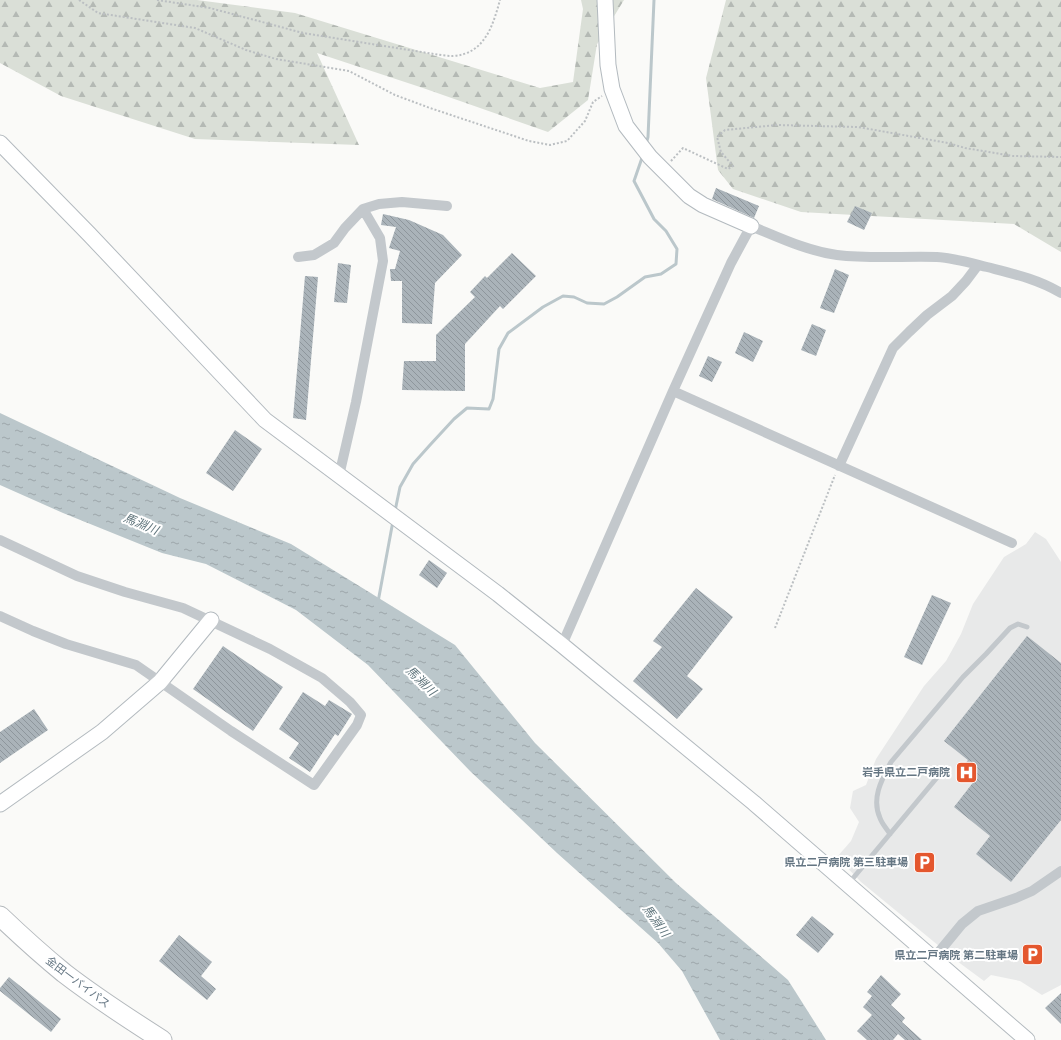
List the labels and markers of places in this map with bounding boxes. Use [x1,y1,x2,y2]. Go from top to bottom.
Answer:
hospital icon: 岩手県立二戸病院 [953,759,979,785]
place label: 岩手県立二戸病院 [862,766,950,779]
parking icon: 県立二戸病院 第三駐車場 [911,849,937,875]
place label: 県立二戸病院 第三駐車場 [784,856,908,869]
parking icon: 県立二戸病院 第二駐車場 [1020,942,1046,968]
place label: 県立二戸病院 第二駐車場 [894,949,1018,962]

